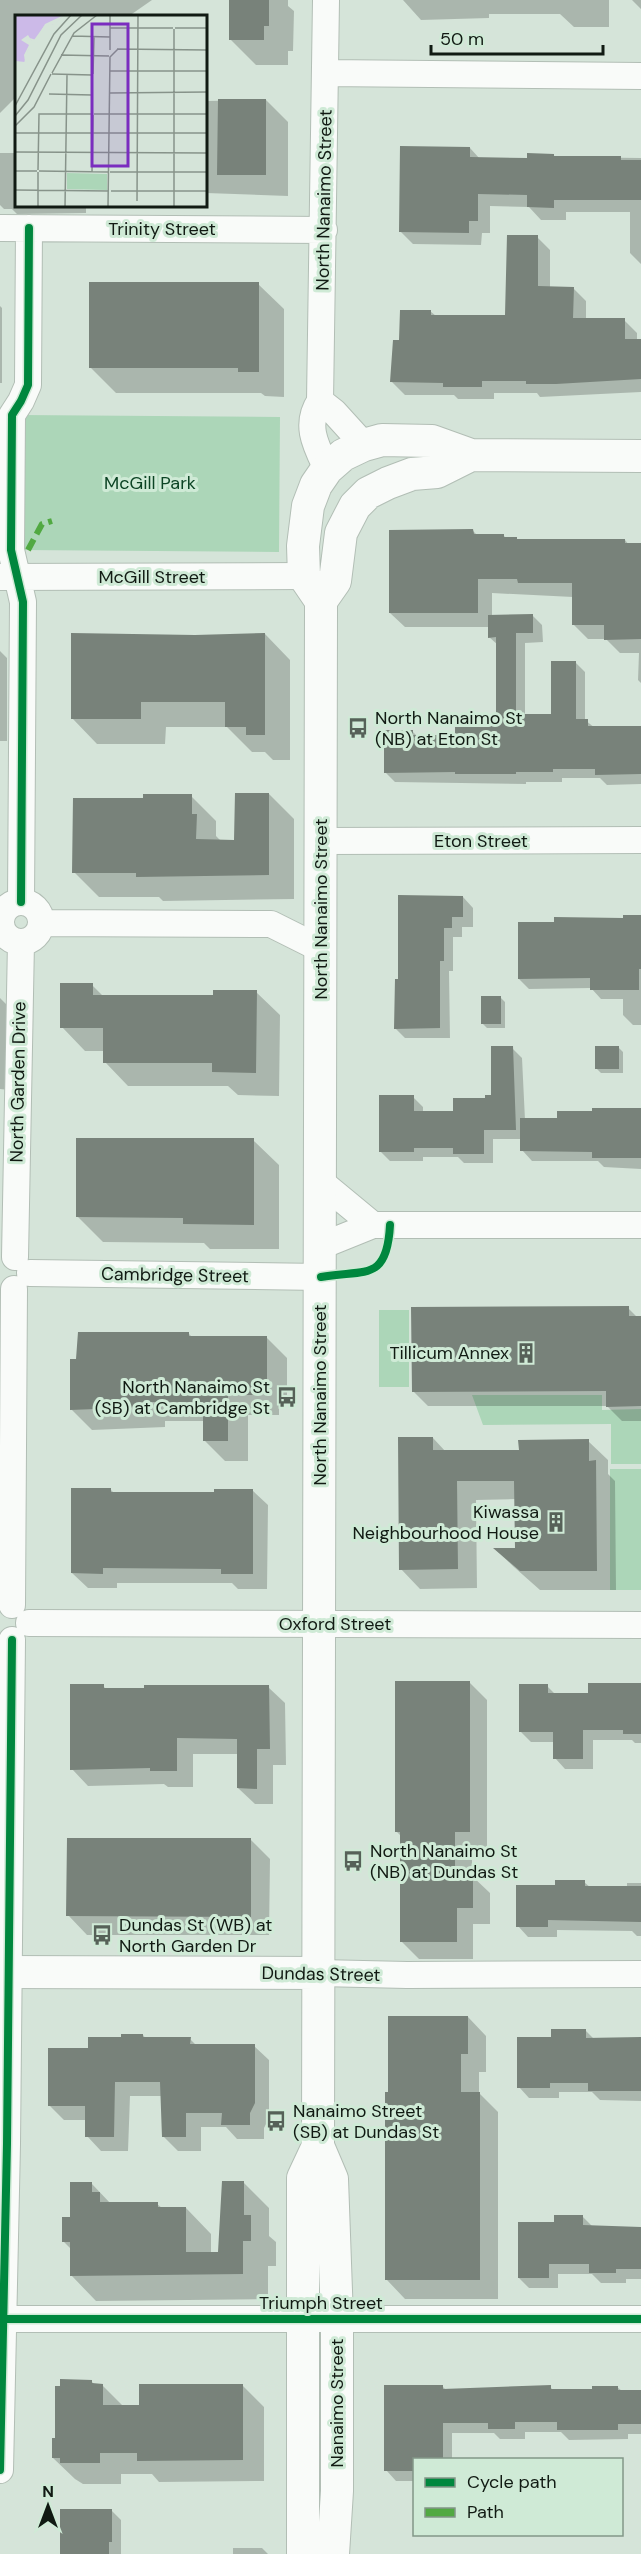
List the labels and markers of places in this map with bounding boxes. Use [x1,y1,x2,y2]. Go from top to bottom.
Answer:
place label: North Nanaimo St (NB) at Eton St [375,706,523,751]
bus stop icon: North Nanaimo St (NB) at Eton St [346,716,370,740]
place label: Tillicum Annex [389,1341,509,1365]
building icon: Tillicum Annex [514,1341,538,1365]
place label: North Nanaimo St (SB) at Cambridge St [95,1375,270,1420]
bus stop icon: North Nanaimo St (SB) at Cambridge St [275,1385,299,1409]
place label: Kiwassa Neighbourhood House [352,1500,539,1545]
building icon: Kiwassa Neighbourhood House [544,1510,568,1534]
place label: North Nanaimo St (NB) at Dundas St [370,1839,518,1884]
bus stop icon: North Nanaimo St (NB) at Dundas St [341,1849,365,1873]
place label: Dundas St (WB) at North Garden Dr [119,1913,272,1958]
bus stop icon: Dundas St (WB) at North Garden Dr [90,1923,114,1947]
place label: Nanaimo Street (SB) at Dundas St [293,2099,439,2144]
bus stop icon: Nanaimo Street (SB) at Dundas St [264,2109,288,2133]

